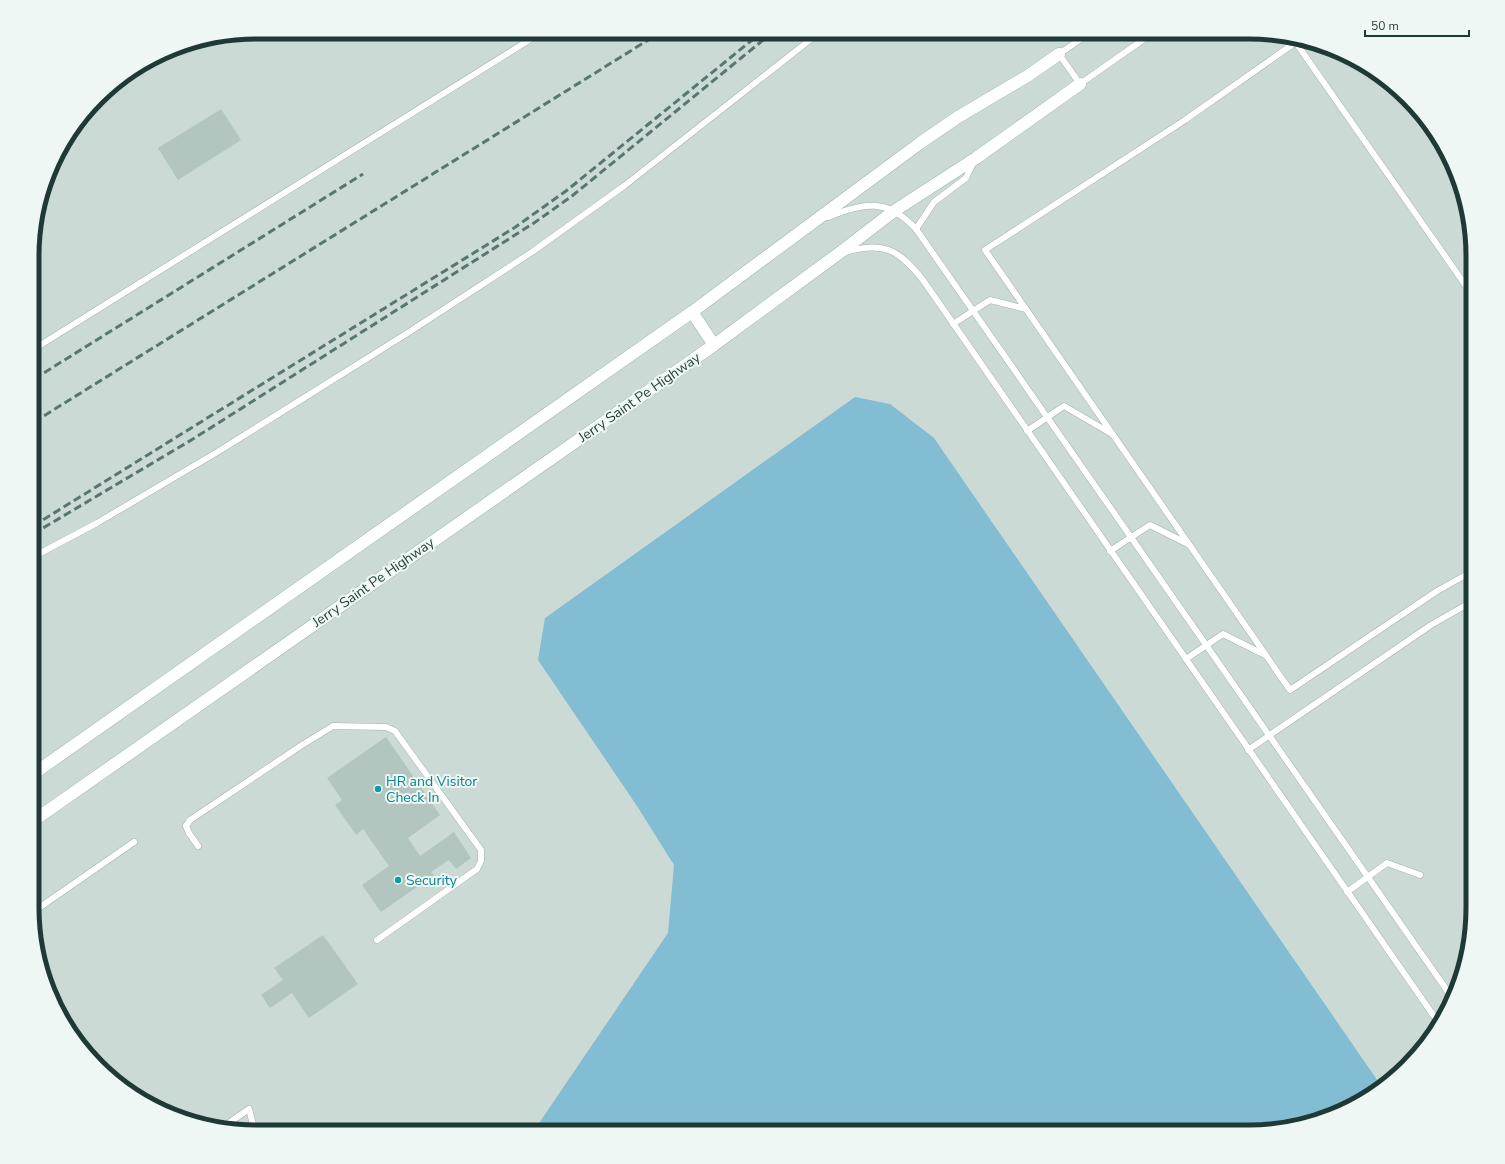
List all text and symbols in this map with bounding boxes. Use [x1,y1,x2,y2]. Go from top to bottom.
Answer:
scale bar [1365,12,1469,38]
text: 50 m [1371,18,1399,34]
street label: Jerry Saint Pe Highway [574,348,705,447]
street label: Jerry Saint Pe Highway [308,533,439,632]
place label: HR and Visitor Check In [386,772,477,807]
marker: HR and Visitor Check In [373,784,383,794]
place label: Security [406,871,458,890]
marker: Security [393,875,403,885]

